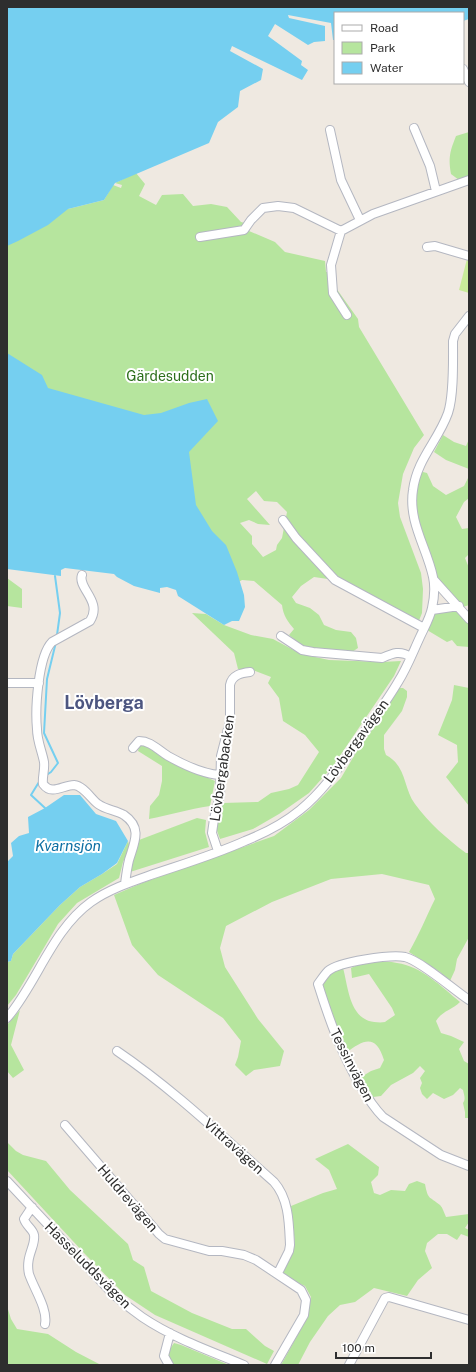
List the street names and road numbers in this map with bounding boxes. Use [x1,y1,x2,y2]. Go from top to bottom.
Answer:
street label: Lövbergavägen [320,696,392,786]
street label: Lövbergabacken [207,714,237,822]
street label: Tessinvägen [327,1026,377,1104]
street label: Vittravägen [201,1115,267,1177]
street label: Huldrevägen [95,1161,161,1235]
street label: Hasseluddsvägen [42,1219,134,1311]

